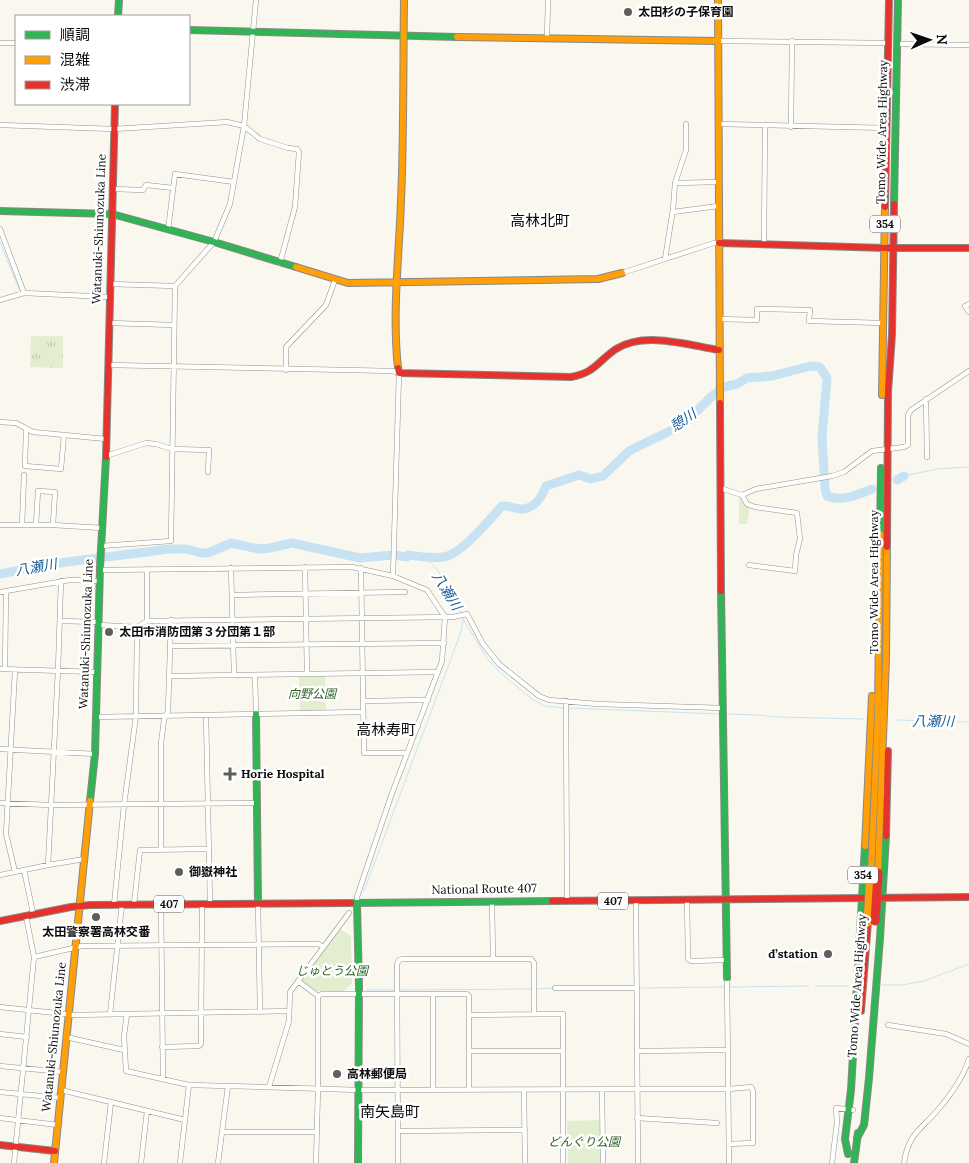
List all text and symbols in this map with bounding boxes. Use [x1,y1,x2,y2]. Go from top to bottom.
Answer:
place label: 太田杉の子保育園 [638,4,734,19]
marker: 太田杉の子保育園 [622,6,634,18]
legend [15,15,190,105]
north arrow [904,15,954,65]
text: 順調 [60,25,90,44]
text: N [933,34,951,45]
text: 混雑 [60,50,90,69]
street label: Tomo Wide Area Highway [873,59,890,204]
text: 渋滞 [60,75,90,94]
street label: Watanuki-Shiunozuka Line [88,153,109,304]
district label: 高林北町 [510,211,570,230]
road number: 354 [870,215,900,232]
water label: 憩川 [666,404,701,435]
street label: Tomo Wide Area Highway [866,509,881,654]
water label: 八瀬川 [14,554,60,580]
street label: Watanuki-Shiunozuka Line [75,558,96,709]
water label: 八瀬川 [428,568,467,615]
place label: 太田市消防団第３分団第１部 [119,624,275,639]
marker: 太田市消防団第３分団第１部 [103,626,115,638]
park label: 向野公園 [288,686,338,701]
water label: 八瀬川 [912,712,956,730]
district label: 高林寿町 [356,720,416,739]
place label: Horie Hospital [241,766,325,781]
marker: Horie Hospital [223,767,237,781]
place label: 御嶽神社 [189,864,237,879]
marker: 御嶽神社 [173,866,185,878]
road number: 354 [848,866,878,884]
street label: National Route 407 [431,880,537,897]
road number: 407 [598,892,628,909]
road number: 407 [154,896,184,912]
marker: 太田警察署高林交番 [90,911,102,923]
street label: Tomo Wide Area Highway [844,913,869,1058]
place label: 太田警察署高林交番 [42,924,151,939]
place label: d’station [768,946,818,961]
marker: d’station [822,948,834,960]
street label: Watanuki-Shiunozuka Line [38,961,69,1113]
park label: じゅとう公園 [296,963,370,978]
place label: 高林郵便局 [347,1066,407,1081]
marker: 高林郵便局 [331,1068,343,1080]
district label: 南矢島町 [360,1102,420,1121]
park label: どんぐり公園 [548,1134,622,1149]

